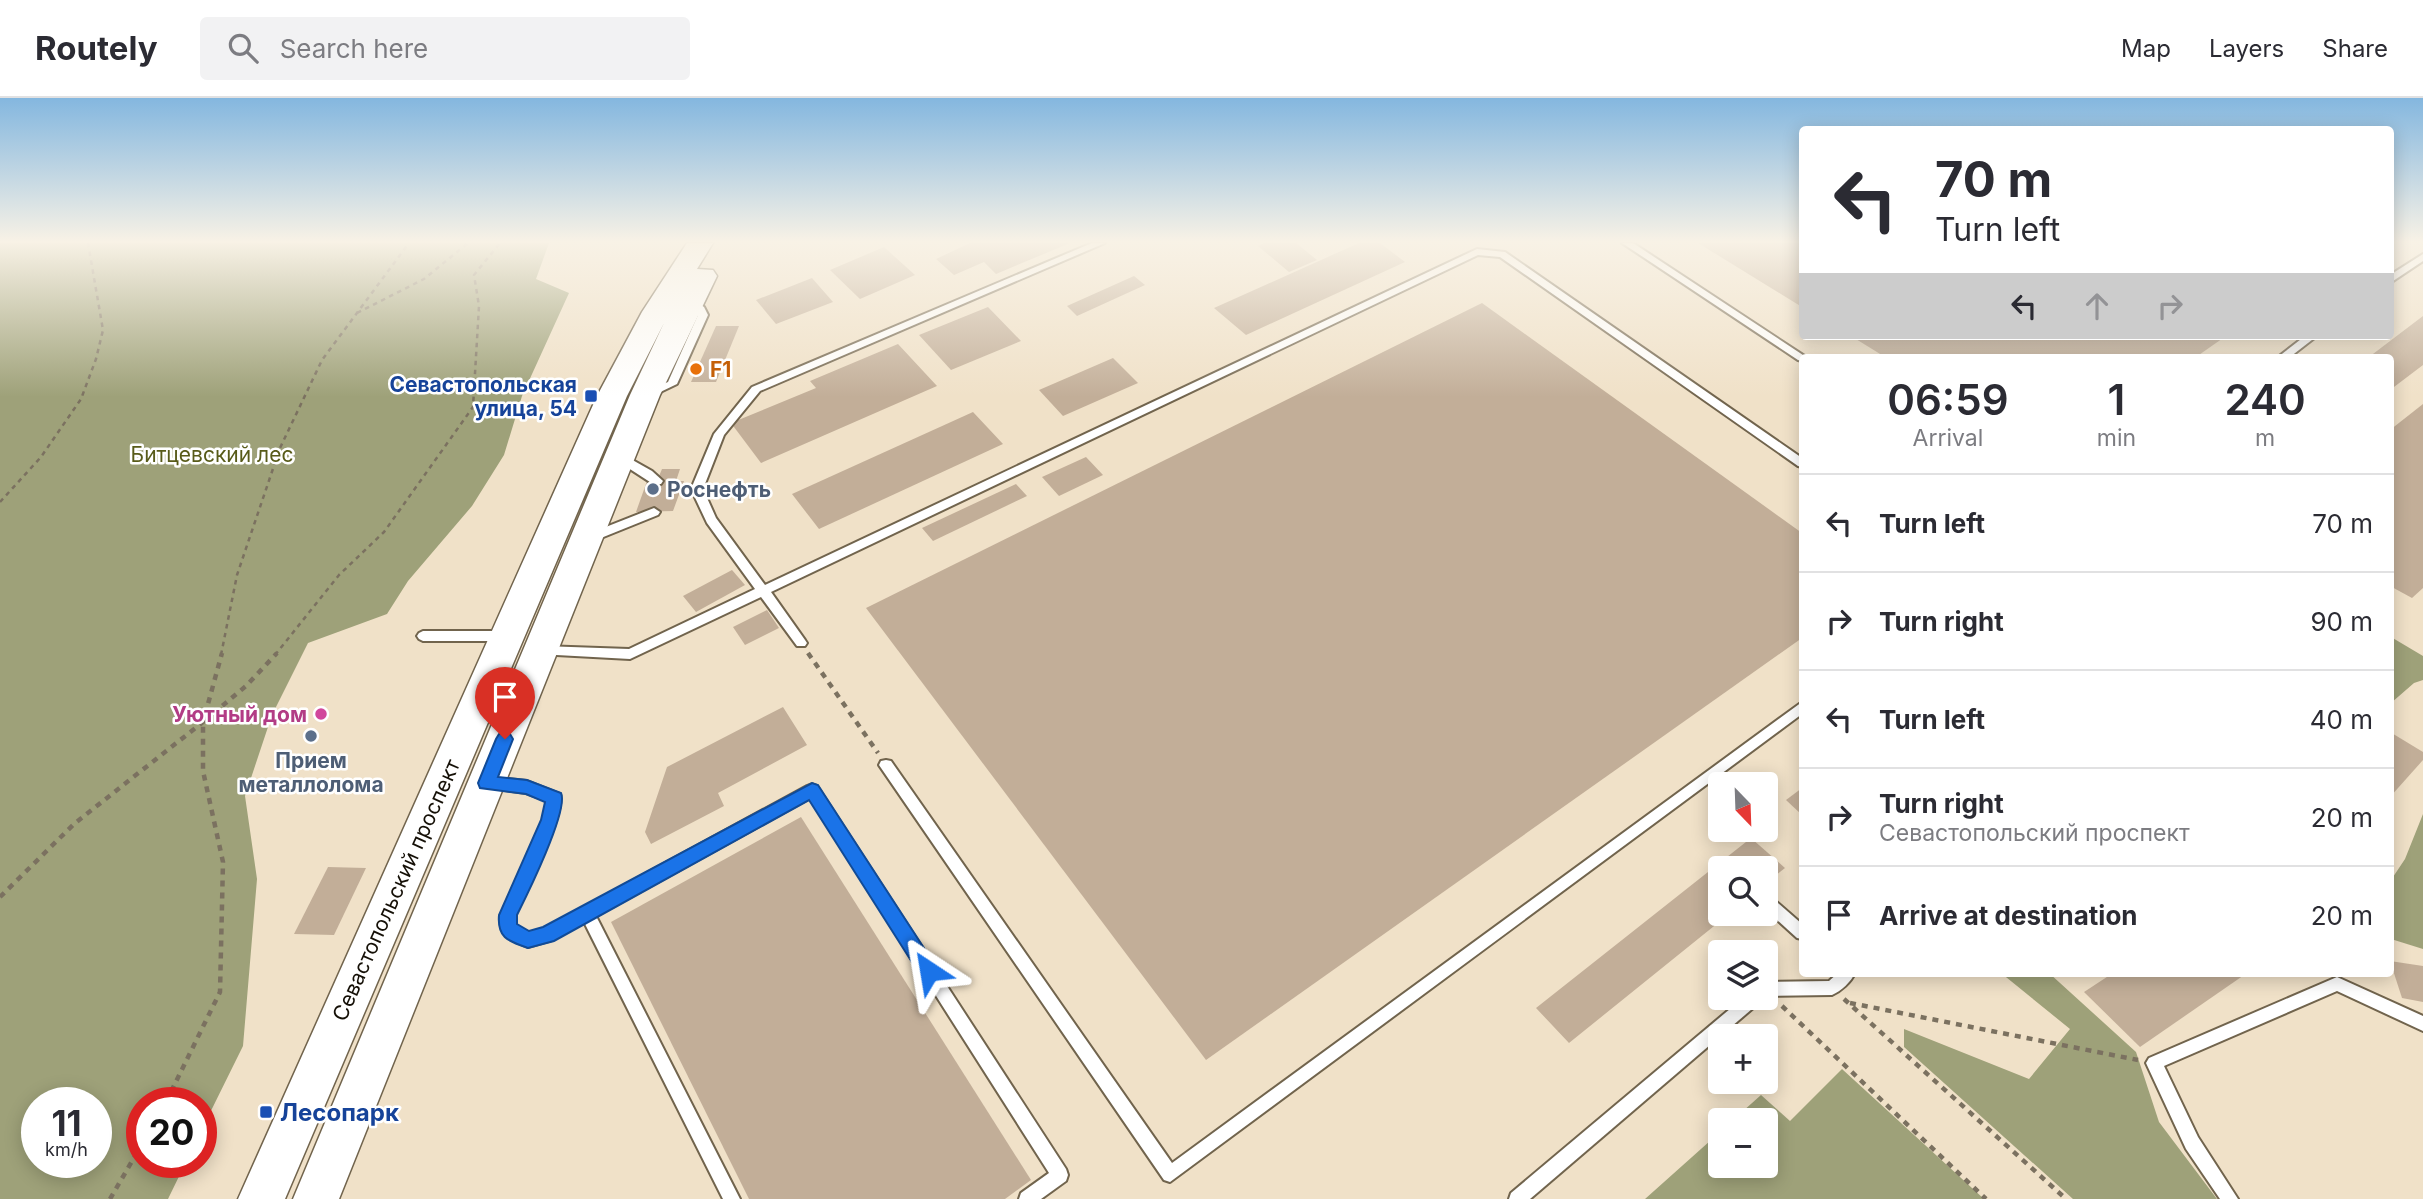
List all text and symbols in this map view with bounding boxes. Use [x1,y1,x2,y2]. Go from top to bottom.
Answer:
search box [200,17,690,80]
text: Routely [35,28,158,68]
icon: search [224,29,262,67]
text: Search here [280,33,428,64]
text: Map [2121,34,2171,63]
text: Layers [2209,34,2284,63]
text: Share [2322,34,2388,63]
text: 70 m [1935,150,2052,209]
icon: left [1820,154,1911,245]
text: Turn left [1935,210,2060,249]
icon: left [2005,287,2043,325]
icon: ahead [2078,287,2116,325]
icon: right [2151,287,2189,325]
place label: F1 [710,357,731,382]
marker: F1 [688,361,704,377]
place label: Севастопольская улица, 54 [389,372,577,421]
text: 06:59 [1887,374,2009,425]
text: 1 [2108,374,2125,425]
text: 240 [2224,374,2306,425]
marker: Севастопольская улица, 54 [583,388,599,404]
text: Arrival [1913,424,1983,452]
text: min [2097,424,2136,452]
text: m [2255,424,2275,452]
park label: Битцевский лес [131,442,293,467]
place label: Роснефть [667,477,771,502]
marker: Роснефть [645,481,661,497]
icon: left [1820,504,1858,542]
text: Turn left [1879,508,1985,539]
text: 70 m [2312,508,2373,539]
icon: right [1820,602,1858,640]
text: Turn right [1879,606,2004,637]
text: 90 m [2310,606,2373,637]
pin [475,667,535,739]
icon: arrive [486,678,524,716]
icon: left [1820,700,1858,738]
place label: Уютный дом [172,702,307,727]
text: Turn left [1879,704,1985,735]
text: 40 m [2310,704,2373,735]
marker: Уютный дом [313,706,329,722]
marker: Прием металлолома [303,728,319,744]
place label: Прием металлолома [238,748,384,797]
street label: Севастопольский проспект [327,755,465,1025]
north arrow [1708,772,1778,842]
map controls [1708,772,1778,1178]
text: Turn right [1879,788,2004,819]
icon: right [1820,798,1858,836]
text: 20 m [2311,802,2373,833]
text: Севастопольский проспект [1879,819,2190,847]
button: search [1708,856,1778,926]
icon: arrive [1820,896,1858,934]
text: Arrive at destination [1879,900,2138,931]
text: 20 m [2311,900,2373,931]
position arrow [892,934,966,1008]
button: layers [1708,940,1778,1010]
button: + [1708,1024,1778,1094]
speed limit sign: 20 [126,1087,217,1178]
place label: Лесопарк [280,1098,399,1127]
text: 11 [51,1102,82,1144]
marker: Лесопарк [258,1104,274,1120]
button: − [1708,1108,1778,1178]
text: km/h [45,1139,88,1160]

